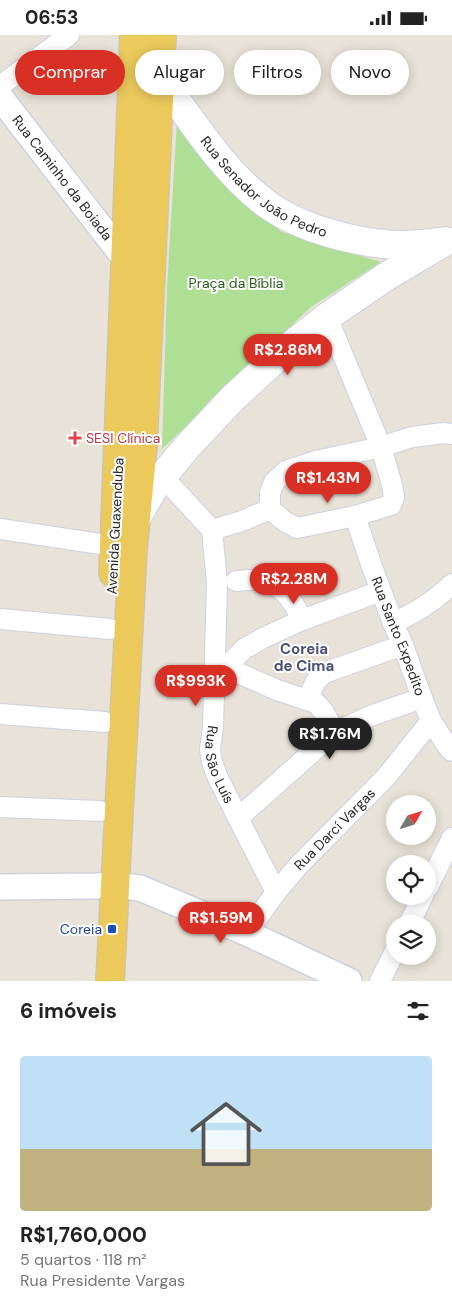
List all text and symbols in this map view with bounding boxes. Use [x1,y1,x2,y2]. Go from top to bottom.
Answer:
text: 06:53 [25,5,79,30]
chip: Comprar [15,50,125,95]
chip: Alugar [135,50,224,95]
chip: Filtros [234,50,321,95]
chip: Novo [331,50,409,95]
street label: Rua Caminho da Boiada [8,111,117,244]
street label: Rua Senador João Pedro [197,133,329,241]
park label: Praça da Bíblia [189,274,283,292]
pin: R$2.86M [242,333,334,376]
text: R$2.86M [254,339,322,360]
place label: SESI Clínica [86,429,160,447]
marker: SESI Clínica [68,431,82,445]
street label: Avenida Guaxenduba [102,457,128,595]
pin: R$1.43M [282,461,374,504]
text: R$1.43M [296,467,360,488]
pin: R$2.28M [248,563,340,605]
text: R$2.28M [261,568,327,589]
street label: Rua Santo Expedito [368,574,429,698]
district label: Coreia de Cima [274,639,334,676]
pin: R$993K [155,665,237,707]
text: R$993K [166,670,226,691]
pin: R$1.76M [284,717,376,760]
text: R$1.76M [299,723,361,744]
street label: Rua São Luís [201,724,238,806]
street label: Rua Darcí Vargas [290,784,379,874]
north arrow [386,795,436,845]
map controls [386,795,436,965]
button: locate [386,855,436,905]
pin: R$1.59M [175,901,267,944]
text: R$1.59M [189,907,253,928]
button: layers [386,915,436,965]
place label: Coreia [60,920,102,938]
marker: Coreia [106,923,118,935]
text: 6 imóveis [20,997,117,1025]
icon: filters [404,997,432,1025]
icon: home [181,1089,271,1179]
text: R$1,760,000 [20,1221,147,1249]
text: 5 quartos · 118 m² [20,1249,147,1270]
text: Rua Presidente Vargas [20,1270,185,1291]

